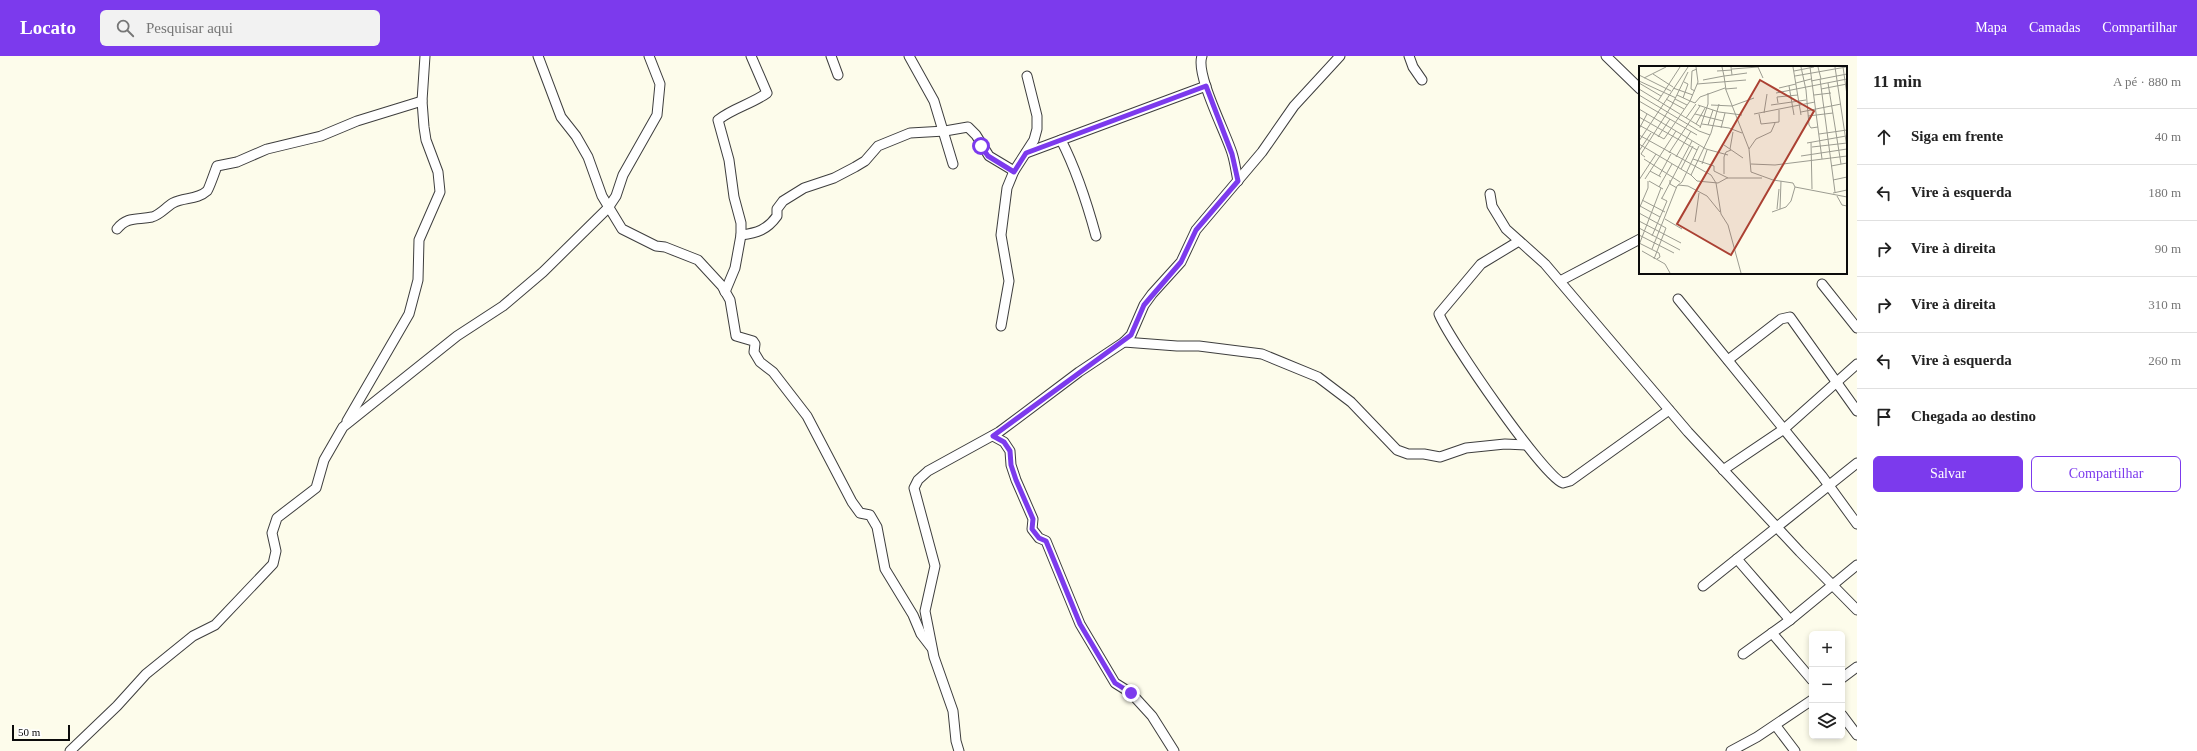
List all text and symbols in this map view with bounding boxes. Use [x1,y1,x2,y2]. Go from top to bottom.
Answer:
search box [100,10,380,46]
text: Locato [20,17,76,38]
icon: search [114,17,136,39]
text: Pesquisar aqui [146,20,233,36]
text: Mapa [1975,20,2007,35]
text: Camadas [2029,20,2080,35]
text: Compartilhar [2102,20,2177,35]
inset map [1639,66,1847,274]
text: 11 min [1873,72,1922,91]
text: A pé · 880 m [2113,74,2181,89]
icon: ahead [1873,126,1895,148]
text: Siga em frente [1911,128,2003,144]
text: 40 m [2155,129,2181,144]
route start [972,137,990,155]
icon: left [1873,182,1895,204]
text: Vire à esquerda [1911,184,2012,200]
text: 180 m [2148,185,2181,200]
icon: right [1873,238,1895,260]
text: Vire à direita [1911,240,1996,256]
text: 90 m [2155,241,2181,256]
icon: right [1873,294,1895,316]
text: Vire à direita [1911,296,1996,312]
text: 310 m [2148,297,2181,312]
icon: left [1873,350,1895,372]
text: Vire à esquerda [1911,352,2012,368]
text: 260 m [2148,353,2181,368]
icon: arrive [1873,406,1895,428]
text: Chegada ao destino [1911,408,2036,424]
button: Salvar [1873,456,2023,492]
button: Compartilhar [2031,456,2181,492]
map controls [1809,631,1845,739]
button: + [1809,631,1845,667]
button: − [1809,667,1845,703]
route end [1122,684,1140,702]
button: layers [1809,703,1845,739]
scale bar [12,723,70,742]
text: 50 m [18,726,40,738]

